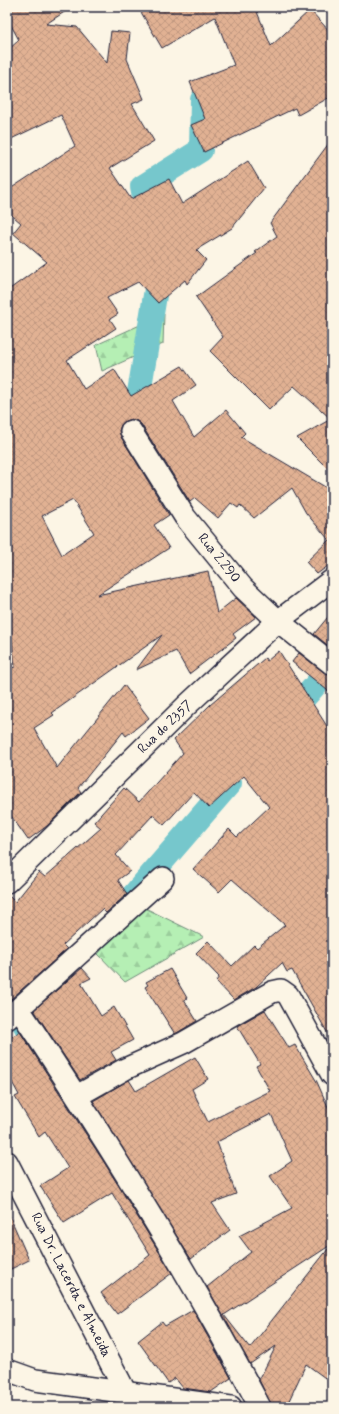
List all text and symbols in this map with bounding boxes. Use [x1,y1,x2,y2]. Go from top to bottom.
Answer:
street label: Rua 2.290 [194,530,244,586]
street label: Rua do 2357 [134,696,197,758]
street label: Rua Dr. Lacerda e Almeida [27,1210,115,1360]

